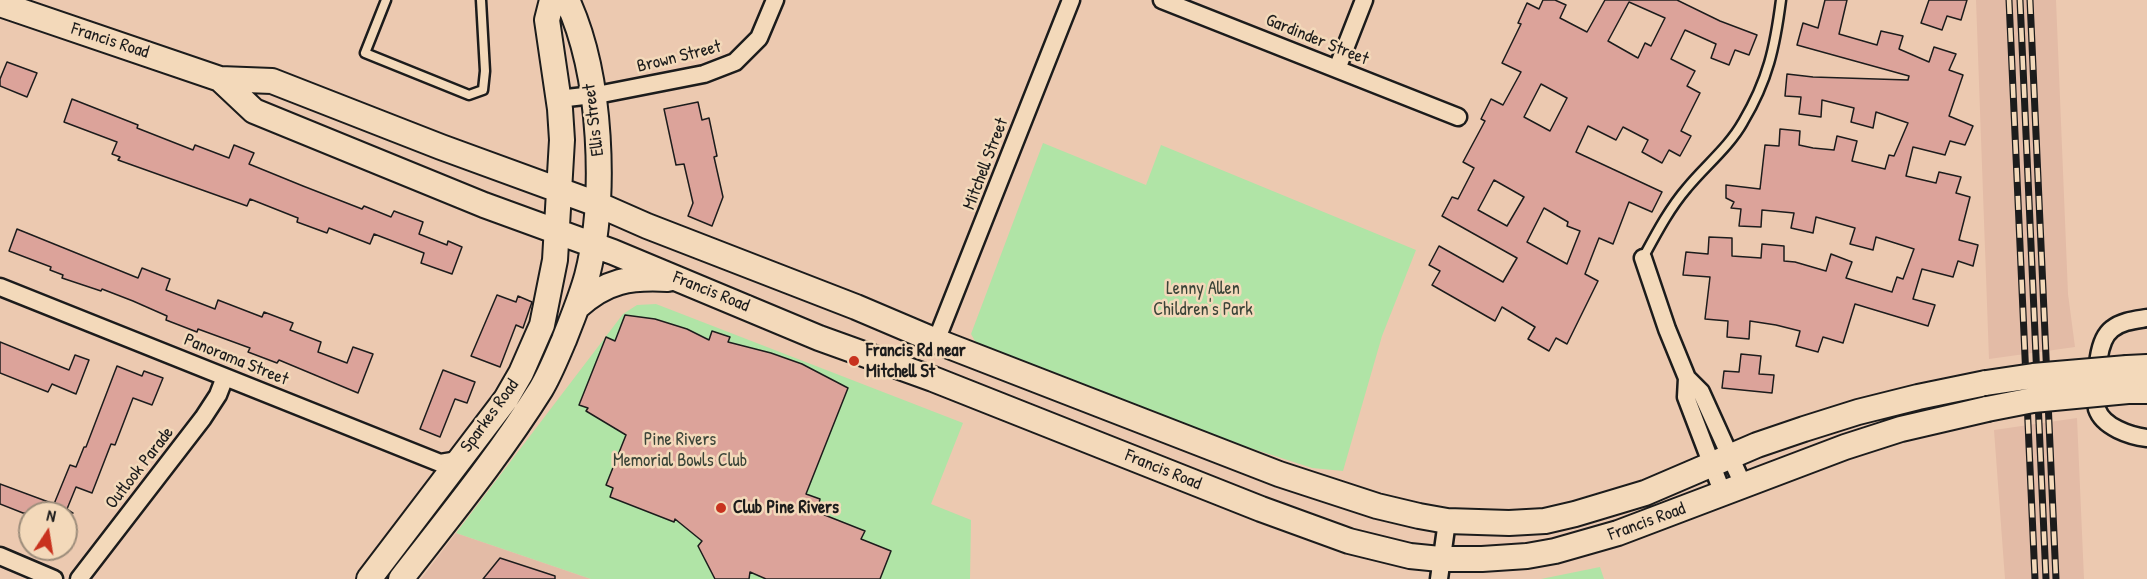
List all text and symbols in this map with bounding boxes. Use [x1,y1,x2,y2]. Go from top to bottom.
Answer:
street label: Gardinder Street [1262,10,1372,70]
street label: Francis Road [68,18,152,64]
street label: Brown Street [635,36,723,78]
street label: Ellis Street [579,83,609,157]
street label: Mitchell Street [959,115,1013,213]
street label: Francis Road [670,267,752,317]
park label: Lenny Allen Children's Park [1153,278,1253,320]
street label: Panorama Street [181,329,291,391]
place label: Francis Rd near Mitchell St [866,340,966,382]
marker: Francis Rd near Mitchell St [847,354,861,368]
street label: Sparkes Road [456,375,524,457]
street label: Outlook Parade [101,423,179,513]
park label: Pine Rivers Memorial Bowls Club [613,429,747,472]
street label: Francis Road [1122,445,1204,495]
place label: Club Pine Rivers [733,497,839,519]
street label: Francis Road [1606,498,1688,546]
north arrow [18,501,78,561]
marker: Club Pine Rivers [714,501,728,515]
text: N [45,504,58,527]

